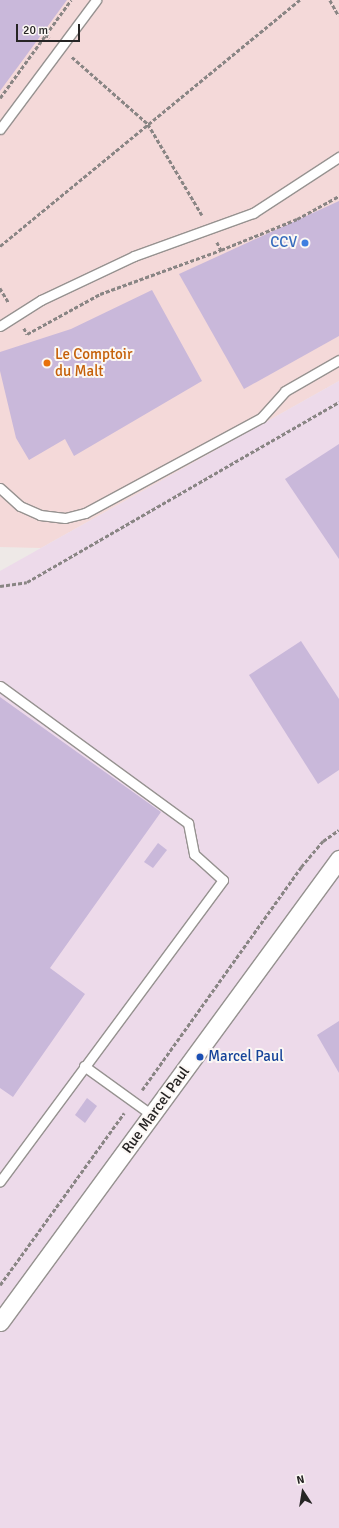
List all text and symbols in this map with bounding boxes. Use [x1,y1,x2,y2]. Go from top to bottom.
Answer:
scale bar [18,16,82,42]
text: 20 m [23,23,48,38]
place label: CCV [270,234,297,252]
marker: CCV [300,238,310,248]
place label: Le Comptoir du Malt [55,345,132,380]
marker: Le Comptoir du Malt [42,358,52,368]
place label: Marcel Paul [208,1048,284,1066]
marker: Marcel Paul [195,1052,205,1062]
street label: Rue Marcel Paul [118,1063,194,1157]
north arrow [283,1472,323,1512]
text: N [295,1473,305,1487]

